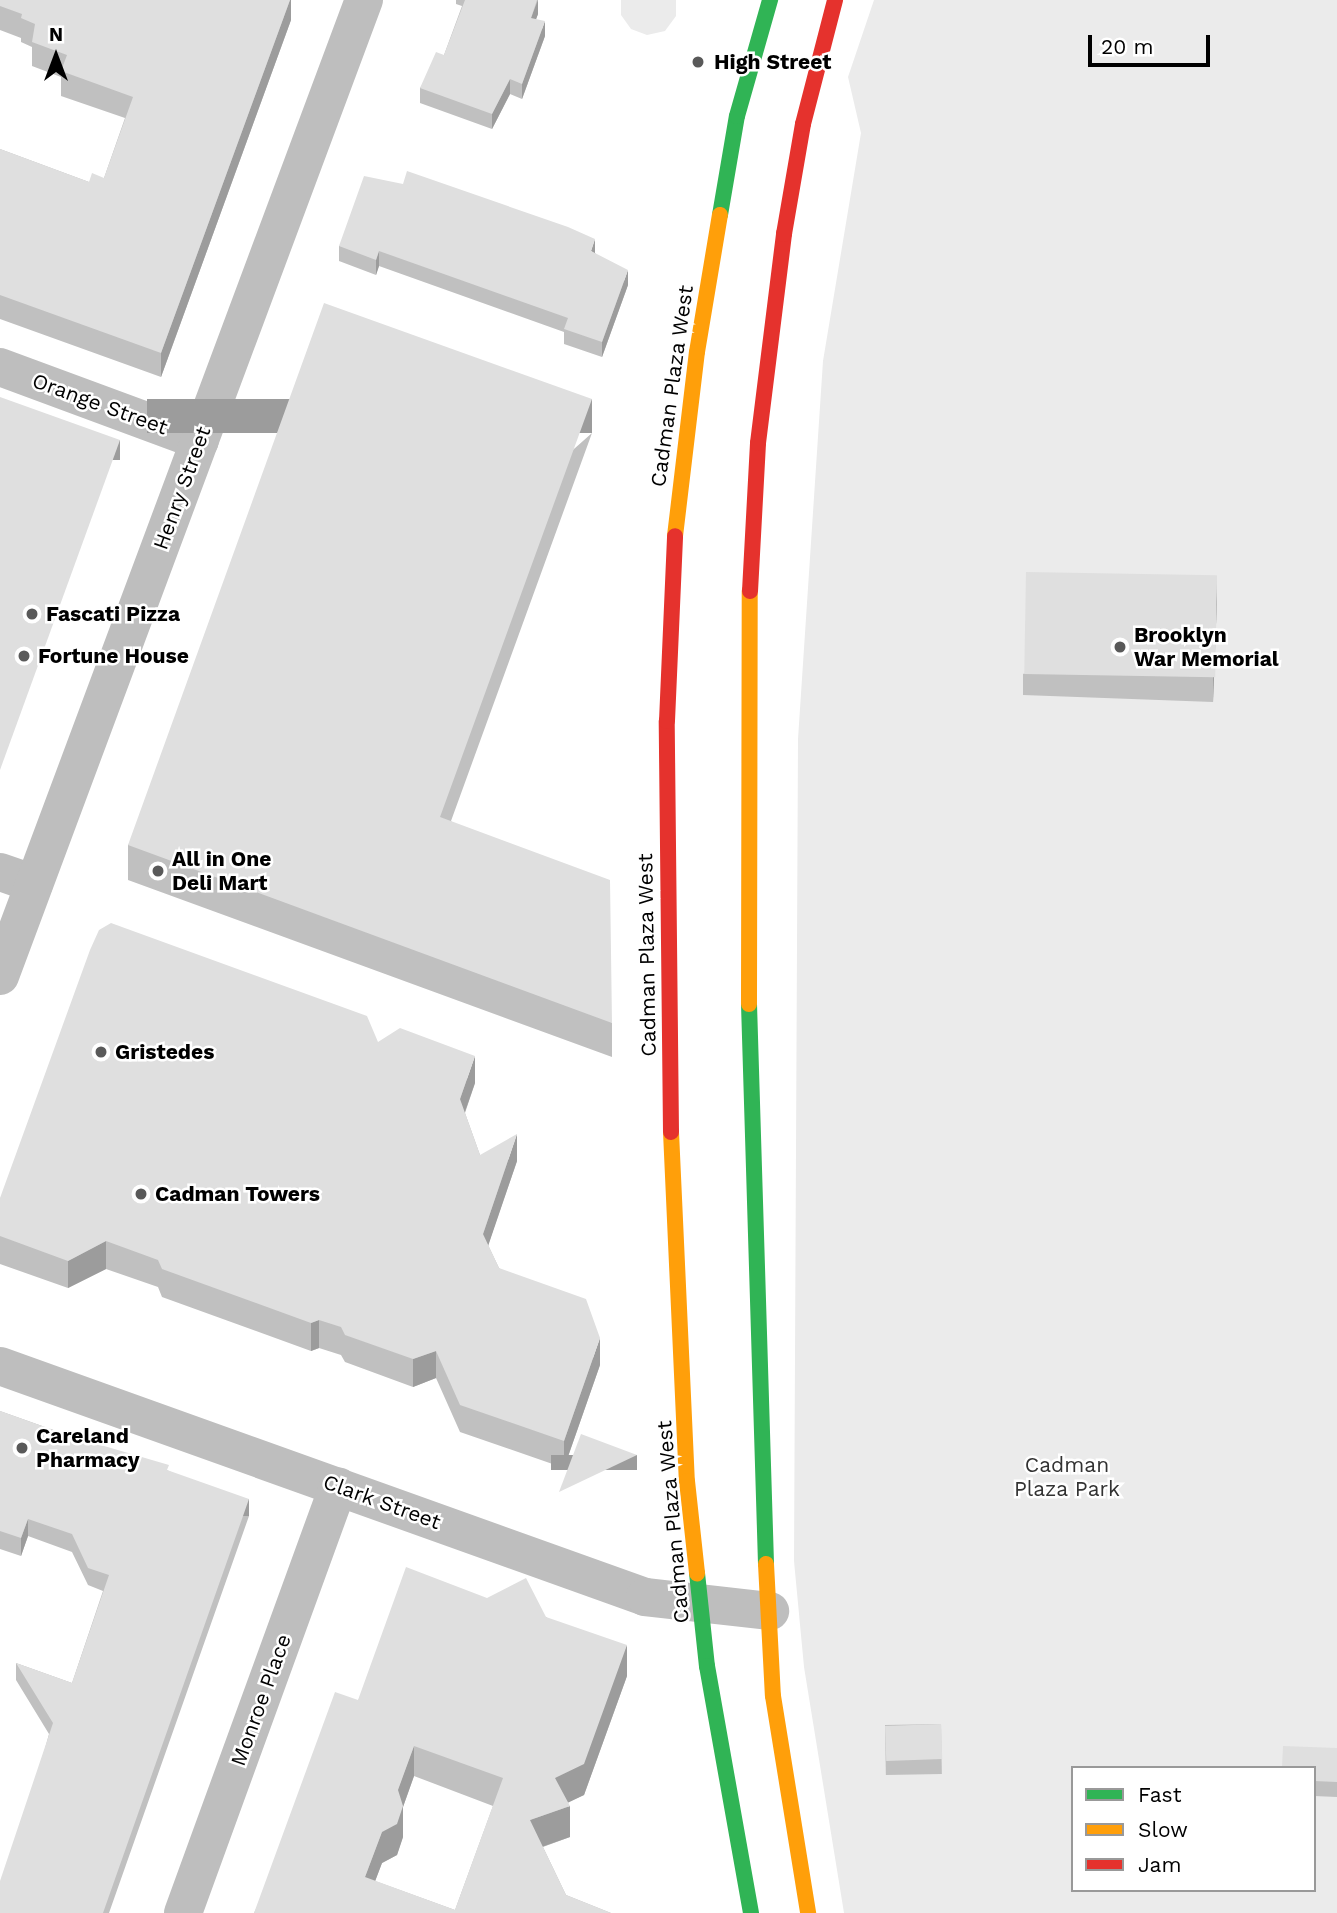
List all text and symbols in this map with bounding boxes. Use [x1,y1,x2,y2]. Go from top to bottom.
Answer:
north arrow [21,21,91,91]
scale bar [1092,21,1214,65]
text: N [49,23,63,46]
text: 20 m [1101,34,1153,59]
place label: High Street [714,49,831,75]
marker: High Street [688,52,708,72]
street label: Cadman Plaza West [645,283,699,489]
street label: Orange Street [29,368,171,440]
street label: Henry Street [148,423,216,553]
place label: Fascati Pizza [46,601,180,627]
marker: Fascati Pizza [24,606,40,622]
place label: Brooklyn War Memorial [1134,622,1279,672]
marker: Brooklyn War Memorial [1112,639,1128,655]
place label: Fortune House [38,643,189,669]
marker: Fortune House [16,648,32,664]
place label: All in One Deli Mart [172,846,272,896]
street label: Cadman Plaza West [633,853,661,1057]
marker: All in One Deli Mart [150,863,166,879]
place label: Gristedes [115,1039,214,1065]
marker: Gristedes [93,1044,109,1060]
place label: Cadman Towers [155,1181,320,1207]
marker: Cadman Towers [133,1186,149,1202]
street label: Cadman Plaza West [652,1419,694,1625]
place label: Careland Pharmacy [36,1423,140,1473]
marker: Careland Pharmacy [14,1440,30,1456]
park label: Cadman Plaza Park [1014,1452,1120,1502]
street label: Clark Street [320,1469,444,1535]
street label: Monroe Place [225,1631,297,1769]
legend [1071,1766,1316,1892]
text: Fast [1138,1782,1182,1807]
text: Slow [1138,1817,1188,1842]
text: Jam [1138,1852,1181,1877]

